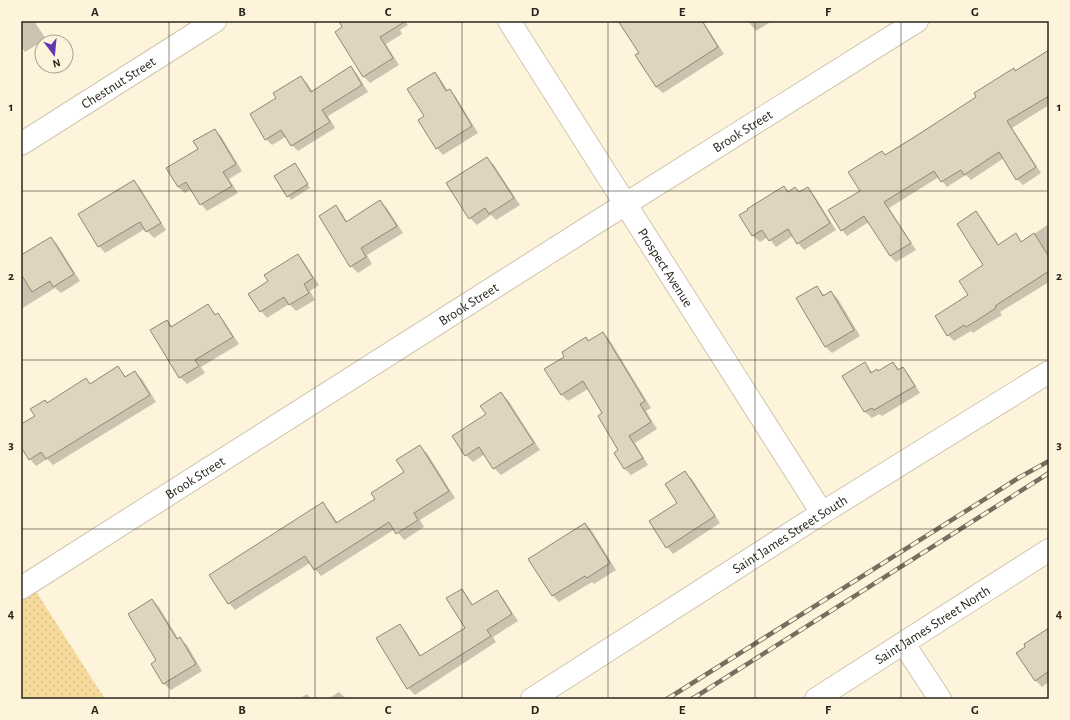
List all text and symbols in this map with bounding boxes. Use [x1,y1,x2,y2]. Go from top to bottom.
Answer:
text: A [91,6,99,19]
text: B [238,6,246,19]
text: C [385,6,392,19]
text: D [531,6,540,19]
text: E [679,6,686,19]
text: F [825,6,832,19]
text: G [971,6,979,19]
north arrow [34,34,74,74]
street label: Chestnut Street [79,54,159,112]
text: N [51,57,62,69]
text: 1 [9,101,13,114]
text: 1 [1057,101,1061,114]
street label: Brook Street [711,107,775,155]
street label: Prospect Avenue [635,226,695,310]
text: 2 [8,270,14,283]
text: 2 [1056,270,1062,283]
street label: Brook Street [437,280,501,329]
text: 3 [8,439,14,452]
text: 3 [1056,439,1062,452]
street label: Brook Street [163,454,228,502]
street label: Saint James Street South [730,493,850,576]
street label: Saint James Street North [873,584,993,667]
text: 4 [8,608,15,621]
text: 4 [1056,608,1063,621]
text: A [91,704,99,717]
text: B [238,704,246,717]
text: C [385,704,392,717]
text: D [531,704,540,717]
text: E [679,704,686,717]
text: F [825,704,832,717]
text: G [971,704,979,717]

